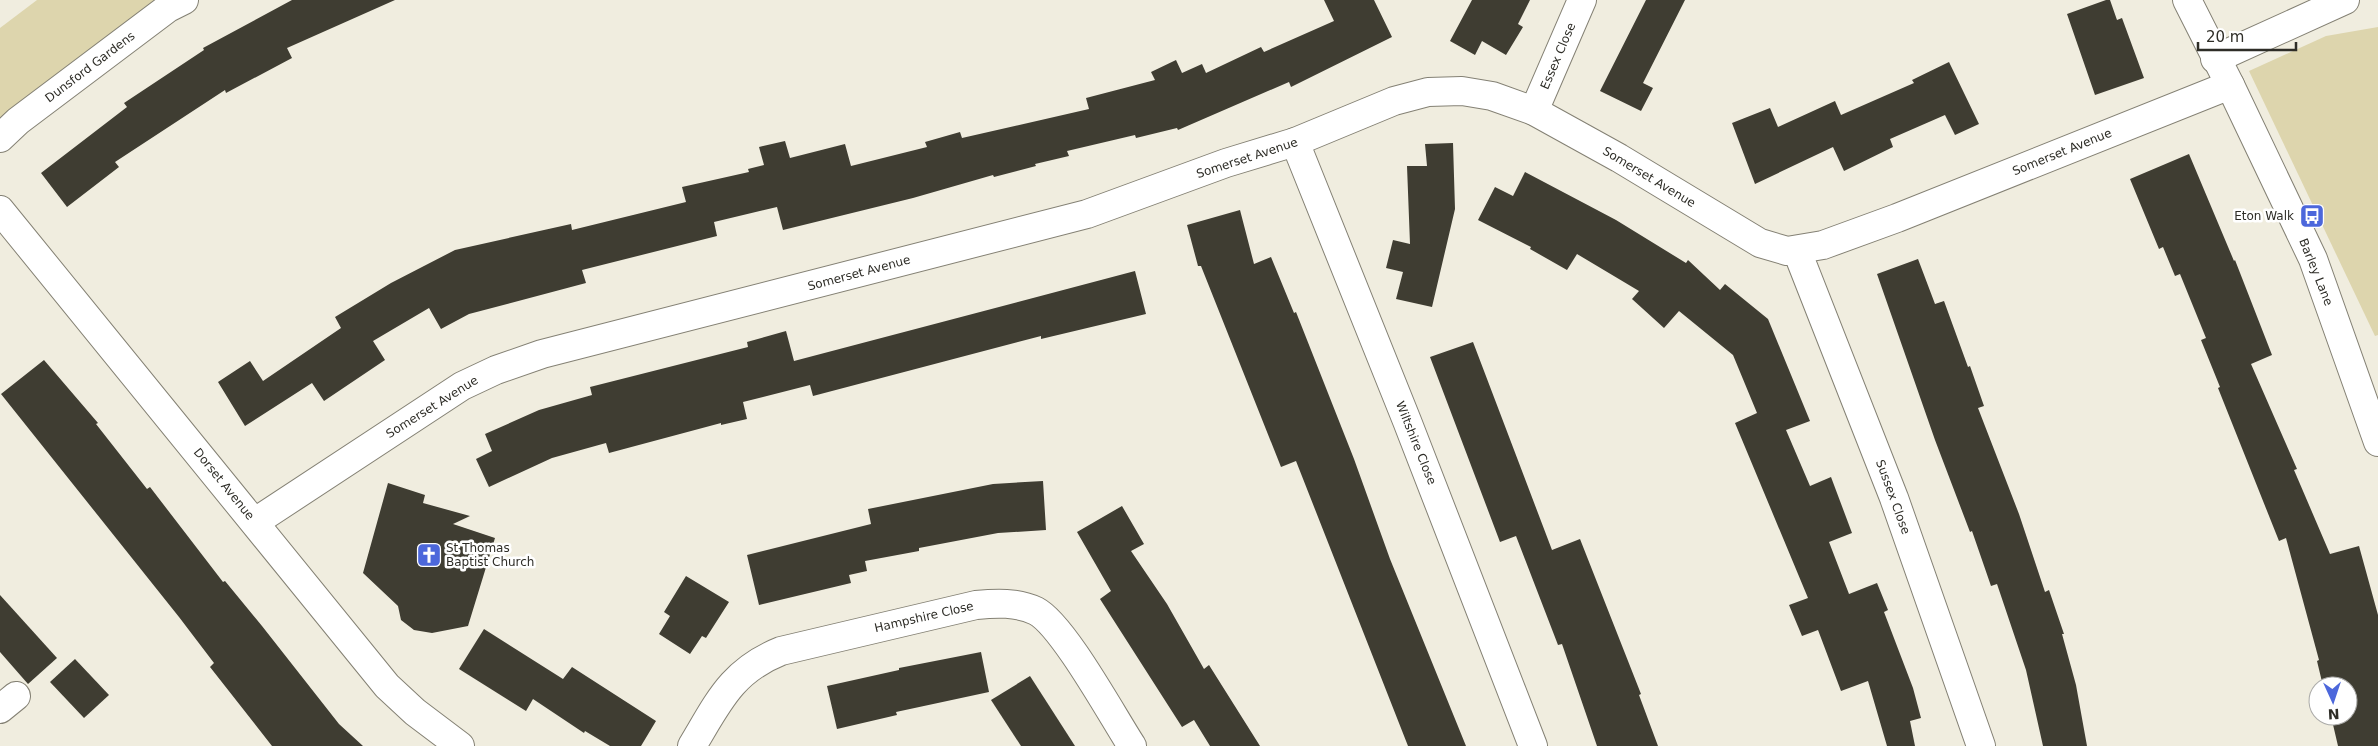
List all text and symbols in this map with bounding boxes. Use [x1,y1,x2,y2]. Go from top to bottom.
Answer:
scale bar [2198,20,2296,52]
street label: Essex Close [1538,21,1578,91]
text: 20 m [2206,28,2244,46]
street label: Dunsford Gardens [42,29,138,105]
street label: Somerset Avenue [2010,126,2114,178]
street label: Somerset Avenue [1195,135,1299,181]
street label: Somerset Avenue [1600,144,1698,210]
bus stop icon: Eton Walk [2299,203,2325,229]
place label: Eton Walk [2234,209,2294,223]
street label: Barley Lane [2296,236,2336,308]
street label: Somerset Avenue [806,253,912,293]
street label: Somerset Avenue [383,373,481,441]
street label: Wiltshire Close [1393,399,1439,487]
street label: Dorset Avenue [191,445,257,523]
street label: Sussex Close [1873,458,1913,536]
place label: St Thomas Baptist Church [446,541,534,569]
church icon: St Thomas Baptist Church [416,542,442,568]
street label: Hampshire Close [873,599,975,635]
north arrow [2308,676,2358,726]
text: N [2327,706,2340,722]

